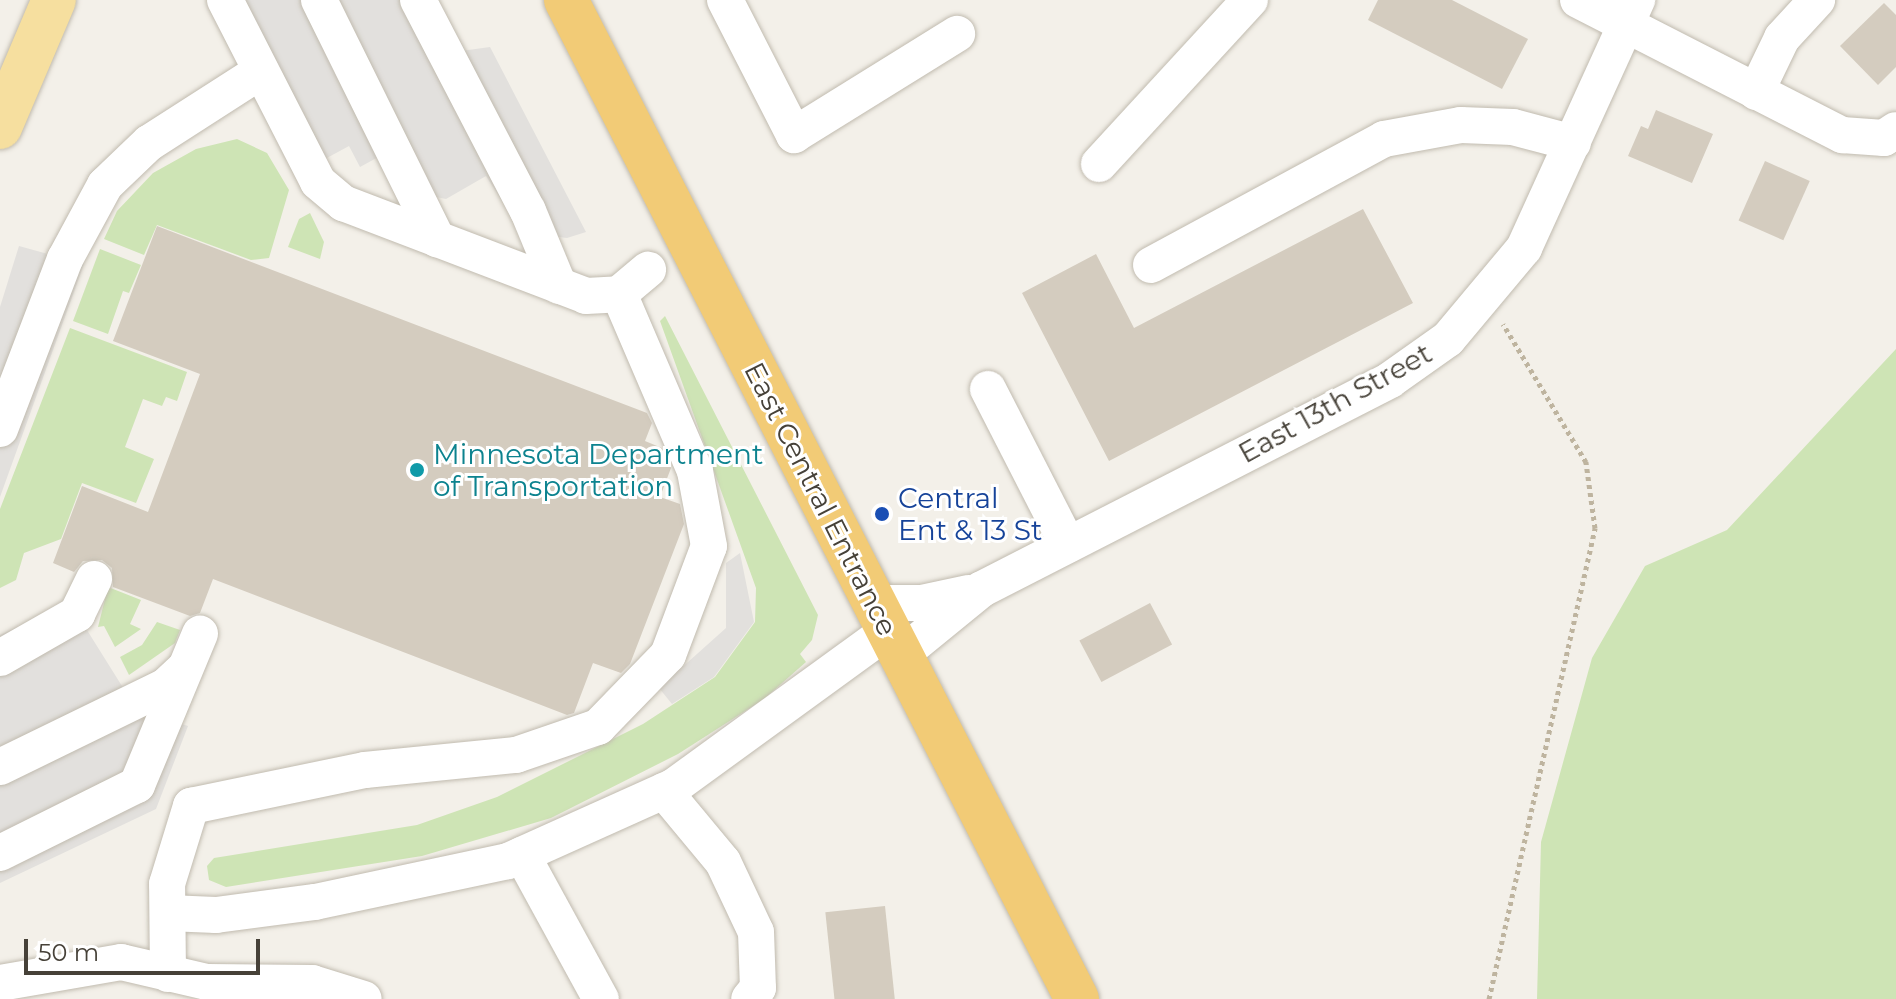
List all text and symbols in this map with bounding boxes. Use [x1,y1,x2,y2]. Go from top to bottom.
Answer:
street label: East 13th Street [1233,336,1437,470]
street label: East Central Entrance [737,357,905,641]
place label: Minnesota Department of Transportation [433,437,763,503]
marker: Minnesota Department of Transportation [408,461,426,479]
place label: Central Ent & 13 St [898,481,1042,547]
marker: Central Ent & 13 St [873,505,891,523]
scale bar [28,923,264,973]
text: 50 m [38,938,99,967]

